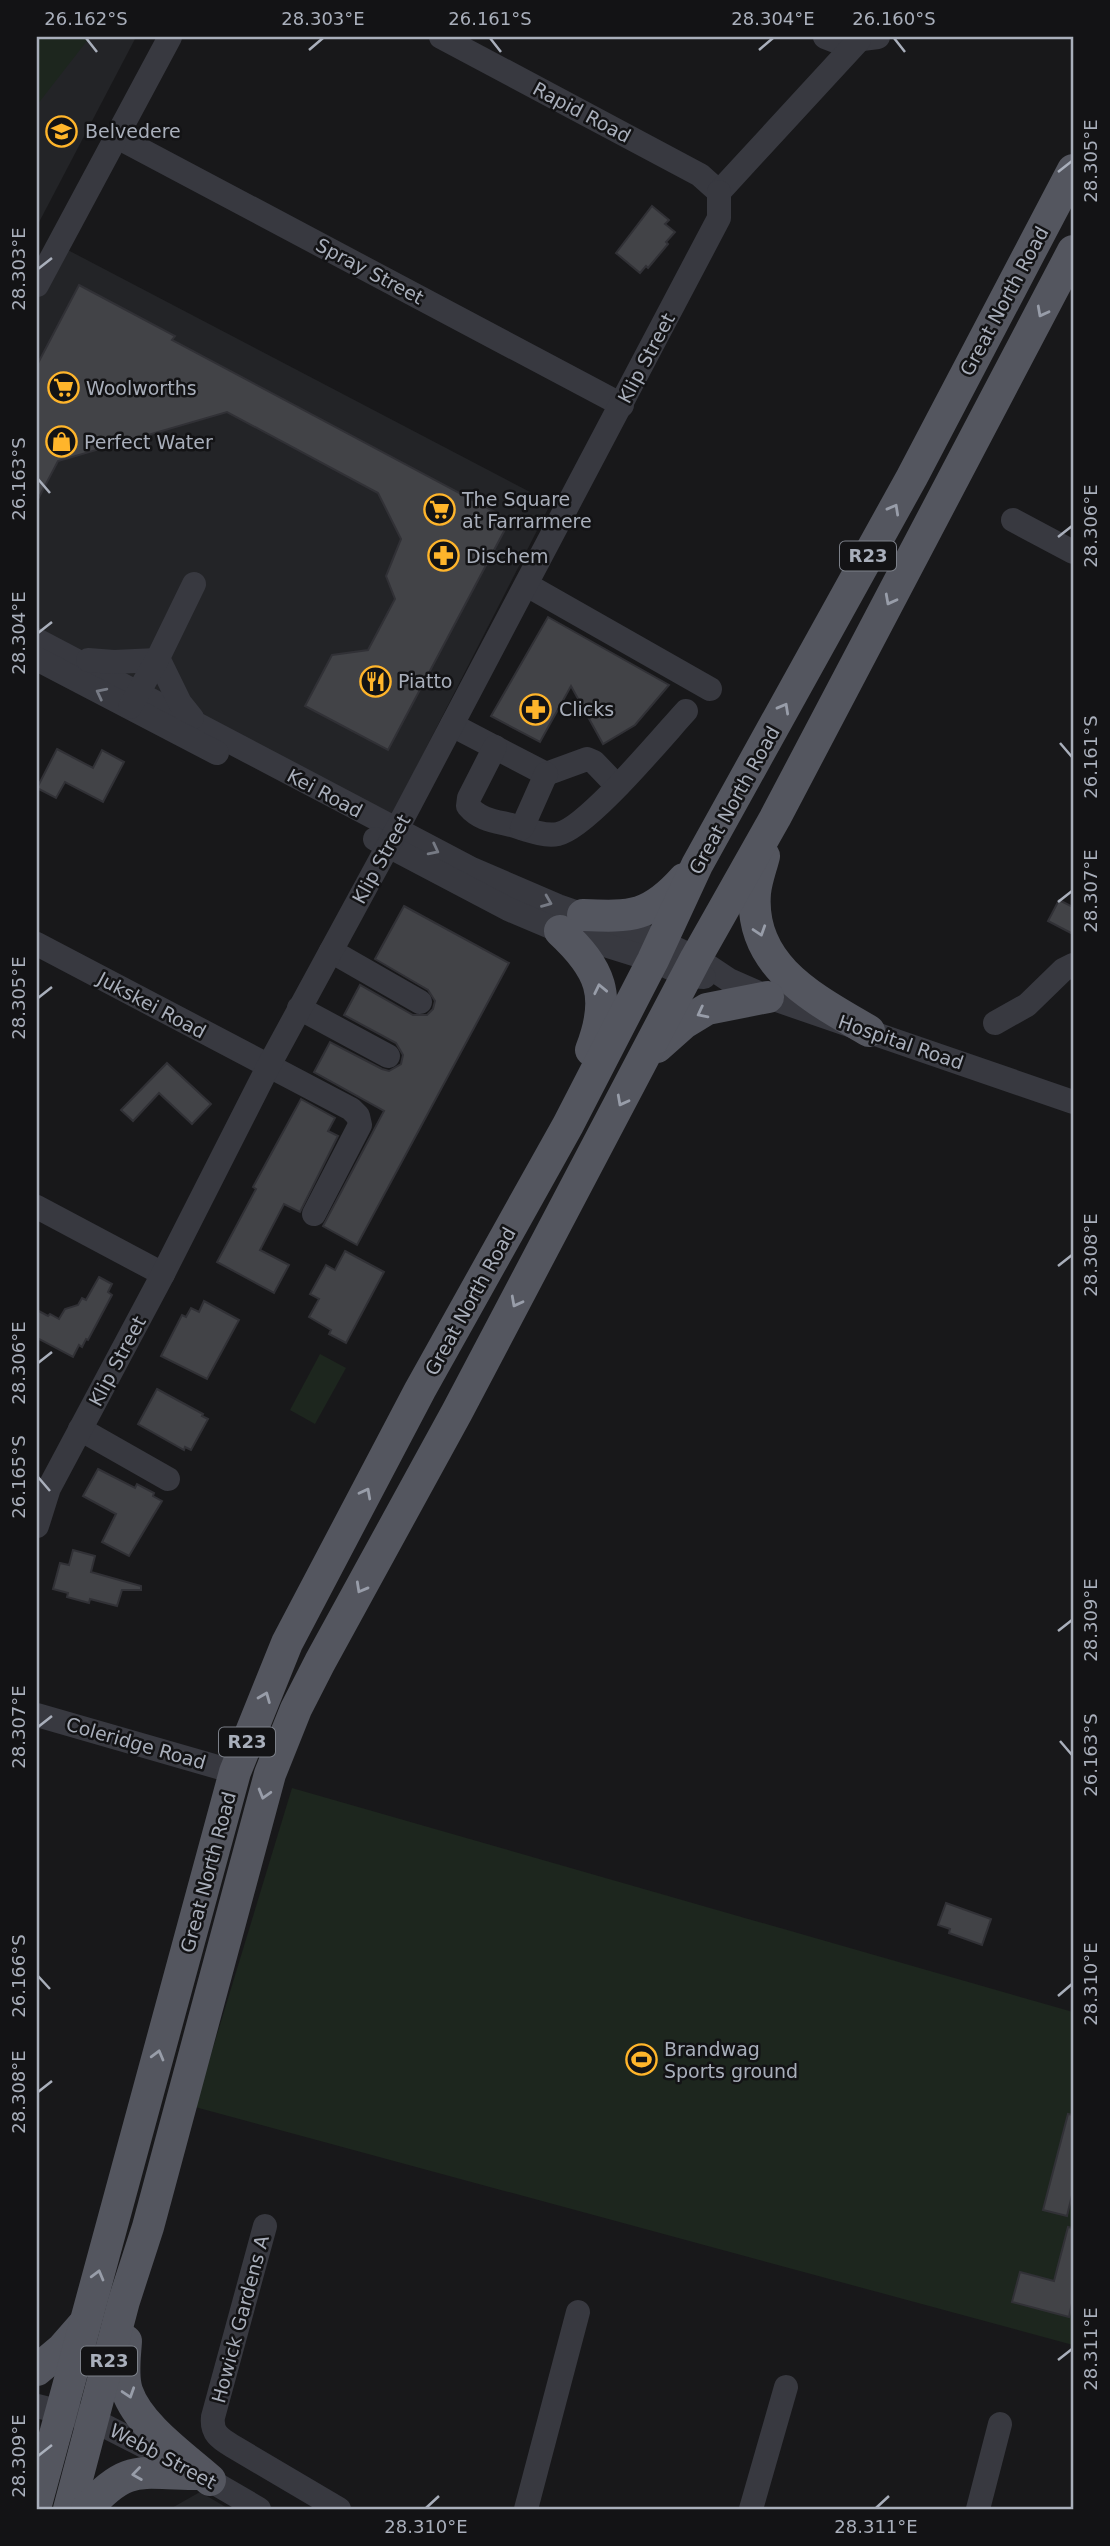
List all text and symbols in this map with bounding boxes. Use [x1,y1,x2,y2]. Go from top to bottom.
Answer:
text: 26.162°S [44,8,128,29]
text: 28.303°E [281,8,365,29]
text: 26.161°S [448,8,532,29]
text: 28.304°E [731,8,815,29]
text: 26.160°S [852,8,936,29]
street label: Rapid Road [529,77,635,147]
school or university icon: Belvedere [45,114,79,148]
text: 28.305°E [1080,119,1101,203]
place label: Belvedere [85,120,181,142]
street label: Great North Road [955,223,1053,379]
text: 28.303°E [8,227,29,311]
street label: Spray Street [312,233,428,309]
one-way arrow [1036,304,1050,317]
street label: Klip Street [613,309,679,407]
supermarket icon: Woolworths [46,371,80,405]
place label: Woolworths [86,377,197,399]
shop icon: Perfect Water [44,425,78,459]
place label: Perfect Water [84,431,213,453]
text: 26.163°S [8,437,29,521]
text: 28.306°E [1080,484,1101,568]
place label: The Square at Farrarmere [461,488,592,532]
supermarket icon: The Square at Farrarmere [422,493,456,527]
one-way arrow [886,503,899,516]
pharmacy icon: Dischem [426,539,460,573]
road number: R23 [840,542,896,570]
place label: Dischem [466,545,549,567]
text: 28.304°E [8,591,29,675]
one-way arrow [885,592,898,605]
restaurant icon: Piatto [358,664,392,698]
place label: Piatto [398,670,453,692]
one-way arrow [96,687,108,701]
pharmacy icon: Clicks [519,692,553,726]
place label: Clicks [559,698,614,720]
one-way arrow [776,702,789,715]
text: 26.161°S [1080,715,1101,799]
street label: Great North Road [684,722,784,878]
street label: Kei Road [284,764,366,822]
street label: Klip Street [347,810,415,908]
one-way arrow [427,842,439,855]
text: 28.307°E [1080,849,1101,933]
one-way arrow [540,893,552,907]
one-way arrow [752,925,767,937]
text: 28.305°E [8,956,29,1040]
street label: Jukskei Road [93,967,210,1043]
one-way arrow [593,983,608,995]
one-way arrow [697,1005,709,1018]
street label: Hospital Road [835,1010,967,1074]
one-way arrow [617,1094,631,1106]
text: 28.308°E [1080,1213,1101,1297]
street label: Great North Road [420,1223,520,1379]
one-way arrow [510,1295,524,1307]
street label: Klip Street [84,1312,150,1410]
text: 28.306°E [8,1321,29,1405]
text: 26.165°S [8,1435,29,1519]
one-way arrow [358,1488,371,1500]
text: 28.309°E [1080,1578,1101,1662]
one-way arrow [356,1581,369,1594]
text: 28.307°E [8,1685,29,1769]
one-way arrow [257,1692,271,1704]
street label: Coleridge Road [64,1713,208,1773]
text: 26.163°S [1080,1713,1101,1797]
road number: R23 [219,1728,275,1756]
one-way arrow [258,1787,272,1799]
street label: Great North Road [176,1789,240,1955]
text: 26.166°S [8,1934,29,2018]
text: 28.310°E [1080,1942,1101,2026]
place label: Brandwag Sports ground [664,2038,798,2082]
sports icon: Brandwag Sports ground [624,2043,658,2077]
one-way arrow [150,2049,164,2061]
text: 28.308°E [8,2050,29,2134]
street label: Howick Gardens A [207,2233,273,2405]
one-way arrow [90,2269,104,2281]
text: 28.311°E [1080,2307,1101,2391]
road number: R23 [81,2346,137,2376]
one-way arrow [121,2387,136,2399]
text: 28.309°E [8,2414,29,2498]
street label: Webb Street [106,2419,220,2493]
one-way arrow [131,2467,143,2482]
text: 28.310°E [384,2516,468,2537]
text: 28.311°E [834,2516,918,2537]

